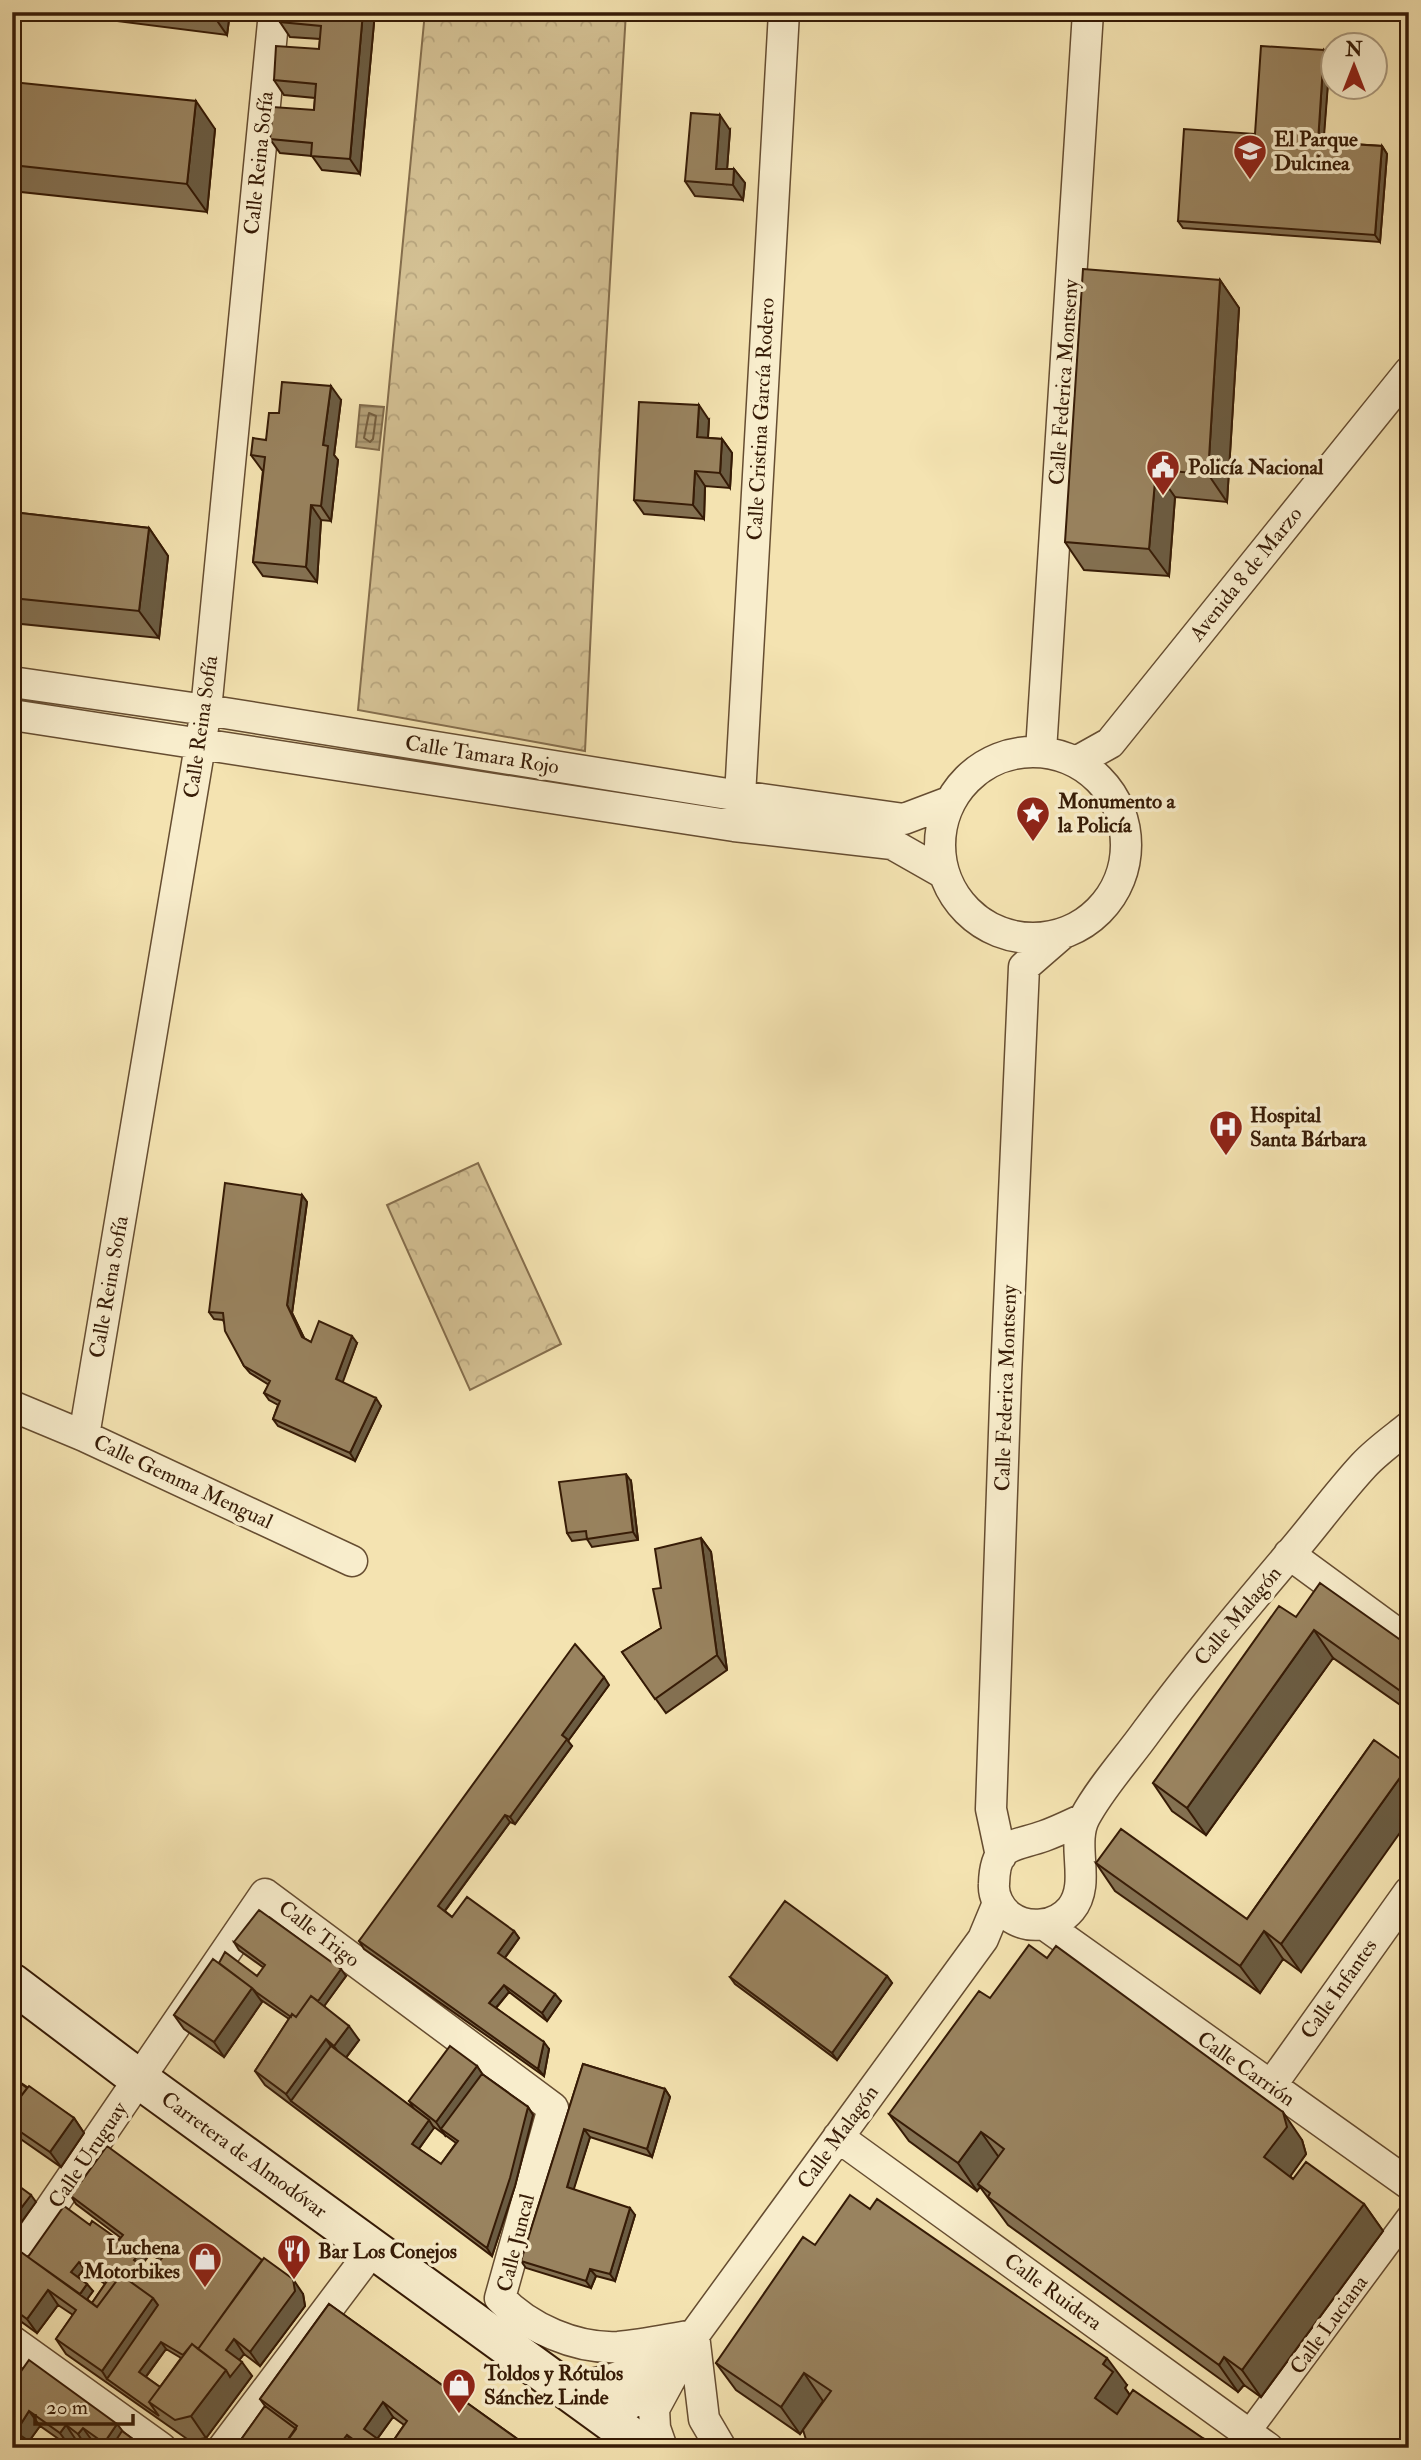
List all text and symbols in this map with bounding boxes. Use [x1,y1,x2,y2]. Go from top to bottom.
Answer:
north arrow [1320,32,1390,102]
text: N [1344,38,1363,62]
street label: Calle Reina Sofía [238,90,280,236]
place label: El Parque Dulcinea [1274,126,1358,177]
school or university icon: El Parque Dulcinea [1231,132,1269,181]
street label: Calle Federica Montseny [1043,277,1085,486]
street label: Calle Cristina García Rodero [741,297,781,541]
public building icon: Policía Nacional [1144,448,1182,497]
place label: Policía Nacional [1188,454,1324,481]
street label: Avenida 8 de Marzo [1183,501,1308,647]
street label: Calle Reina Sofía [178,654,224,800]
street label: Calle Tamara Rojo [403,730,561,780]
place label: Monumento a la Policía [1057,788,1177,839]
place icon: Monumento a la Policía [1014,794,1052,843]
place label: Hospital Santa Bárbara [1250,1102,1368,1153]
hospital icon: Hospital Santa Bárbara [1207,1108,1245,1157]
street label: Calle Reina Sofía [83,1214,135,1360]
street label: Calle Federica Montseny [989,1284,1023,1492]
street label: Calle Gemma Mengual [89,1429,278,1536]
street label: Calle Malagón [1188,1560,1288,1671]
street label: Calle Trigo [273,1895,365,1973]
street label: Calle Infantes [1295,1934,1383,2044]
street label: Calle Carrión [1192,2025,1300,2113]
street label: Calle Malagón [791,2080,885,2194]
street label: Carretera de Almodóvar [156,2086,333,2225]
street label: Calle Uruguay [43,2096,134,2213]
street label: Calle Juncal [491,2191,541,2295]
restaurant icon: Bar Los Conejos [275,2232,313,2281]
place label: Luchena Motorbikes [83,2234,181,2285]
place label: Bar Los Conejos [318,2238,457,2265]
shop icon: Luchena Motorbikes [186,2240,224,2289]
street label: Calle Ruidera [999,2247,1108,2337]
street label: Calle Luciana [1284,2270,1374,2380]
place label: Toldos y Rótulos Sánchez Linde [483,2360,623,2411]
shop icon: Toldos y Rótulos Sánchez Linde [440,2366,478,2415]
scale bar [35,2383,133,2427]
text: 20 m [46,2394,88,2421]

